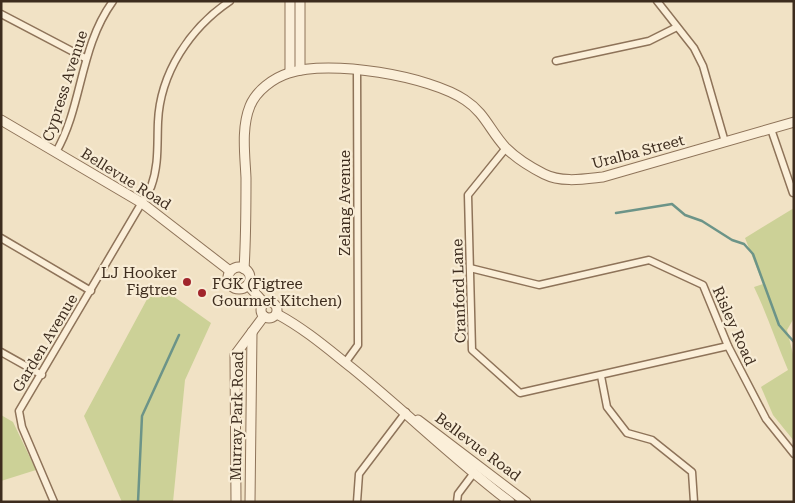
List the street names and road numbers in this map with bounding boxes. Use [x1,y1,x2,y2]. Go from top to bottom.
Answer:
street label: Cypress Avenue [39,28,91,144]
street label: Uralba Street [590,131,687,173]
street label: Bellevue Road [78,144,175,214]
street label: Zelang Avenue [336,150,354,256]
street label: Cranford Lane [448,238,470,344]
street label: Risley Road [709,284,760,369]
street label: Garden Avenue [9,291,81,395]
street label: Murray Park Road [227,351,247,481]
street label: Bellevue Road [432,409,525,485]

